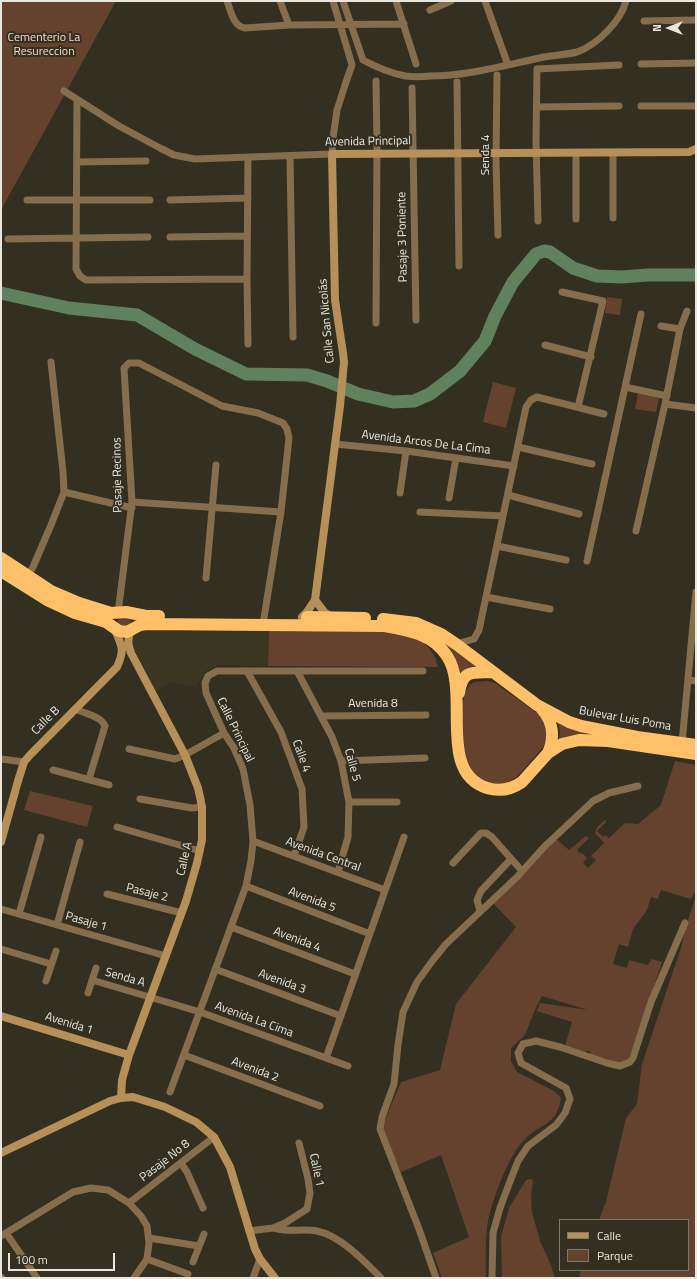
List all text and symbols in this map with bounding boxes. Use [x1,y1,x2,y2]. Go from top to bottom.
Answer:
north arrow [649,8,689,48]
text: N [649,24,665,32]
park label: Cementerio La Resureccion [8,31,80,59]
street label: Avenida Principal [325,134,411,150]
street label: Senda 4 [479,135,493,175]
street label: Pasaje 3 Poniente [395,192,411,282]
street label: Calle San Nicolás [316,278,338,364]
street label: Avenida Arcos De La Cima [361,428,491,458]
street label: Pasaje Recinos [110,437,126,513]
street label: Calle Principal [213,695,257,765]
street label: Avenida 8 [348,697,398,711]
street label: Calle B [29,704,63,738]
street label: Bulevar Luis Poma [578,704,672,734]
street label: Calle 4 [289,738,313,774]
street label: Calle 5 [341,747,363,783]
street label: Avenida Central [284,835,362,875]
street label: Calle A [174,841,196,877]
street label: Pasaje 2 [125,881,169,905]
street label: Avenida 5 [286,884,338,916]
street label: Pasaje 1 [63,909,109,935]
street label: Avenida 4 [271,924,323,956]
street label: Senda A [103,965,147,991]
street label: Avenida 3 [256,967,308,997]
street label: Avenida La Cima [213,999,295,1041]
street label: Avenida 1 [43,1010,95,1038]
street label: Avenida 2 [229,1054,281,1086]
street label: Pasaje No 8 [137,1137,193,1185]
street label: Calle 1 [305,1152,327,1188]
legend [559,1219,689,1271]
text: Calle [597,1226,621,1245]
scale bar [10,1245,117,1271]
text: Parque [597,1246,633,1265]
text: 100 m [15,1250,48,1269]

